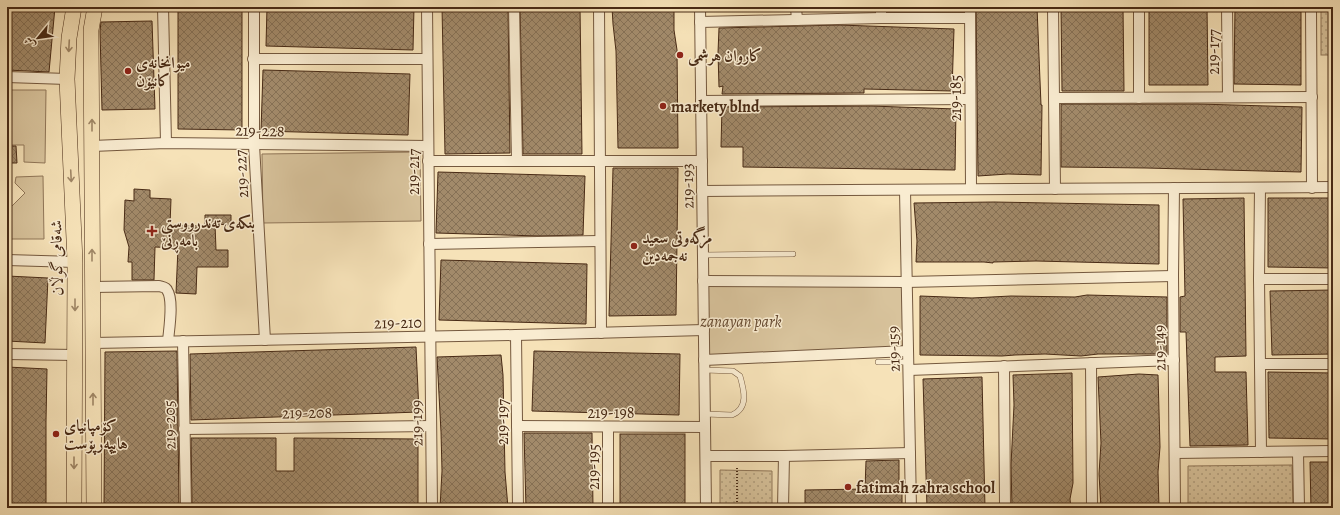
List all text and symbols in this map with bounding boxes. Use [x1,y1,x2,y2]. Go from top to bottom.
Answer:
north arrow [18,18,58,58]
street label: 219-177 [1203,29,1225,75]
text: ش [20,34,39,51]
one-way arrow [65,39,73,52]
place label: كاروان هرشمی [688,45,762,67]
marker: كاروان هرشمی [675,50,685,60]
place label: میوانخانەی کانیۆن [136,52,190,92]
marker: میوانخانەی کانیۆن [123,66,133,76]
street label: 219-185 [945,75,967,121]
place label: markety blnd [671,96,760,118]
marker: markety blnd [658,101,668,111]
one-way arrow [88,119,96,132]
street label: 219-228 [235,120,285,142]
street label: 219-227 [230,149,254,199]
street label: 219-217 [403,149,425,195]
street label: 219-193 [677,163,699,209]
one-way arrow [68,169,75,182]
place label: بنکەی تەندرووستی بامەڕنێ [160,212,255,254]
street label: شەقامی گوڵان [45,220,69,296]
marker: بنکەی تەندرووستی بامەڕنێ [146,225,158,237]
place label: مزگەوتی سعید نەجمەدین [642,226,712,267]
marker: مزگەوتی سعید نەجمەدین [629,241,639,251]
one-way arrow [89,249,96,262]
one-way arrow [71,298,79,311]
park label: zanayan park [699,311,782,333]
street label: 219-210 [374,312,422,334]
street label: 219-149 [1149,325,1171,371]
street label: 219-159 [882,326,906,372]
one-way arrow [89,393,97,406]
street label: 219-197 [492,399,514,445]
street label: 219-205 [159,400,181,450]
street label: 219-199 [406,400,428,446]
street label: 219-208 [282,402,332,424]
street label: 219-198 [588,402,634,424]
place label: کۆمپانیای هایپەرپۆست [64,415,128,456]
marker: کۆمپانیای هایپەرپۆست [51,429,61,439]
street label: 219-195 [583,444,605,490]
one-way arrow [70,456,78,469]
place label: fatimah zahra school [856,477,996,499]
marker: fatimah zahra school [843,482,853,492]

